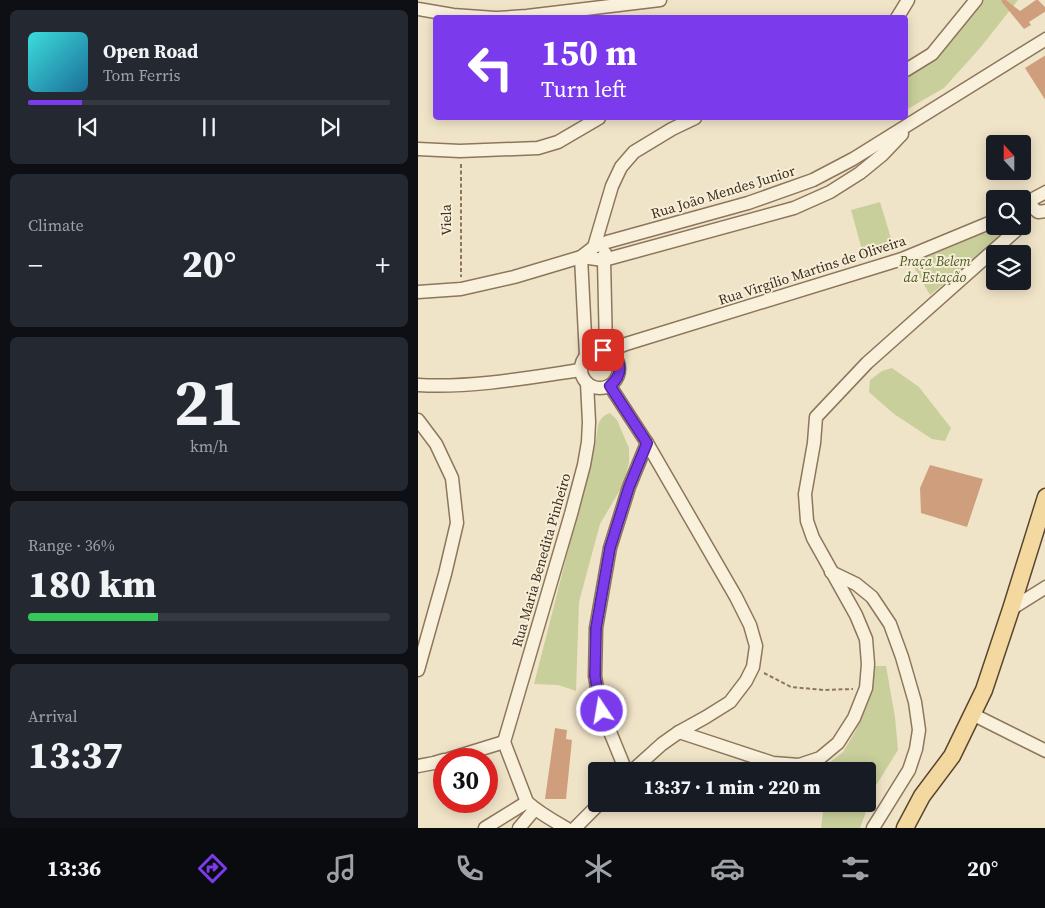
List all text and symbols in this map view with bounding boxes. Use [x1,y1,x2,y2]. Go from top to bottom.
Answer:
text: 150 m [541,29,637,77]
icon: left [458,35,523,100]
text: Open Road [103,38,198,64]
text: Tom Ferris [103,64,181,86]
text: Turn left [541,74,626,104]
icon: previous [74,113,102,141]
icon: pause [195,113,223,141]
icon: next [316,113,344,141]
north arrow [986,135,1030,180]
map controls [986,135,1031,290]
street label: Rua João Mendes Junior [648,161,798,223]
button: search [986,190,1031,235]
street label: Viela [436,203,456,236]
text: Climate [28,214,84,236]
street label: Rua Virgílio Martins de Oliveira [716,230,909,310]
text: 20° [182,238,236,290]
button: layers [986,245,1031,290]
text: − [28,246,43,284]
text: + [375,246,390,284]
park label: Praça Belem da Estação [898,251,971,287]
pin [582,329,624,371]
icon: arrive [589,336,617,364]
text: 21 [174,358,244,447]
text: km/h [190,435,228,457]
street label: Rua Maria Benedita Pinheiro [507,470,576,649]
text: Range · 36% [28,534,115,556]
text: 180 km [28,558,156,610]
position arrow [575,684,627,736]
text: Arrival [28,705,77,727]
text: 13:37 [28,729,123,781]
speed limit sign: 30 [433,748,498,813]
text: 13:37 · 1 min · 220 m [643,774,821,800]
icon: directions [195,851,230,886]
icon: music [324,851,359,886]
icon: phone [452,851,487,886]
icon: climate [581,851,616,886]
icon: car [710,851,745,886]
icon: filters [838,851,873,886]
text: 13:36 [47,853,101,883]
text: 20° [967,853,998,883]

